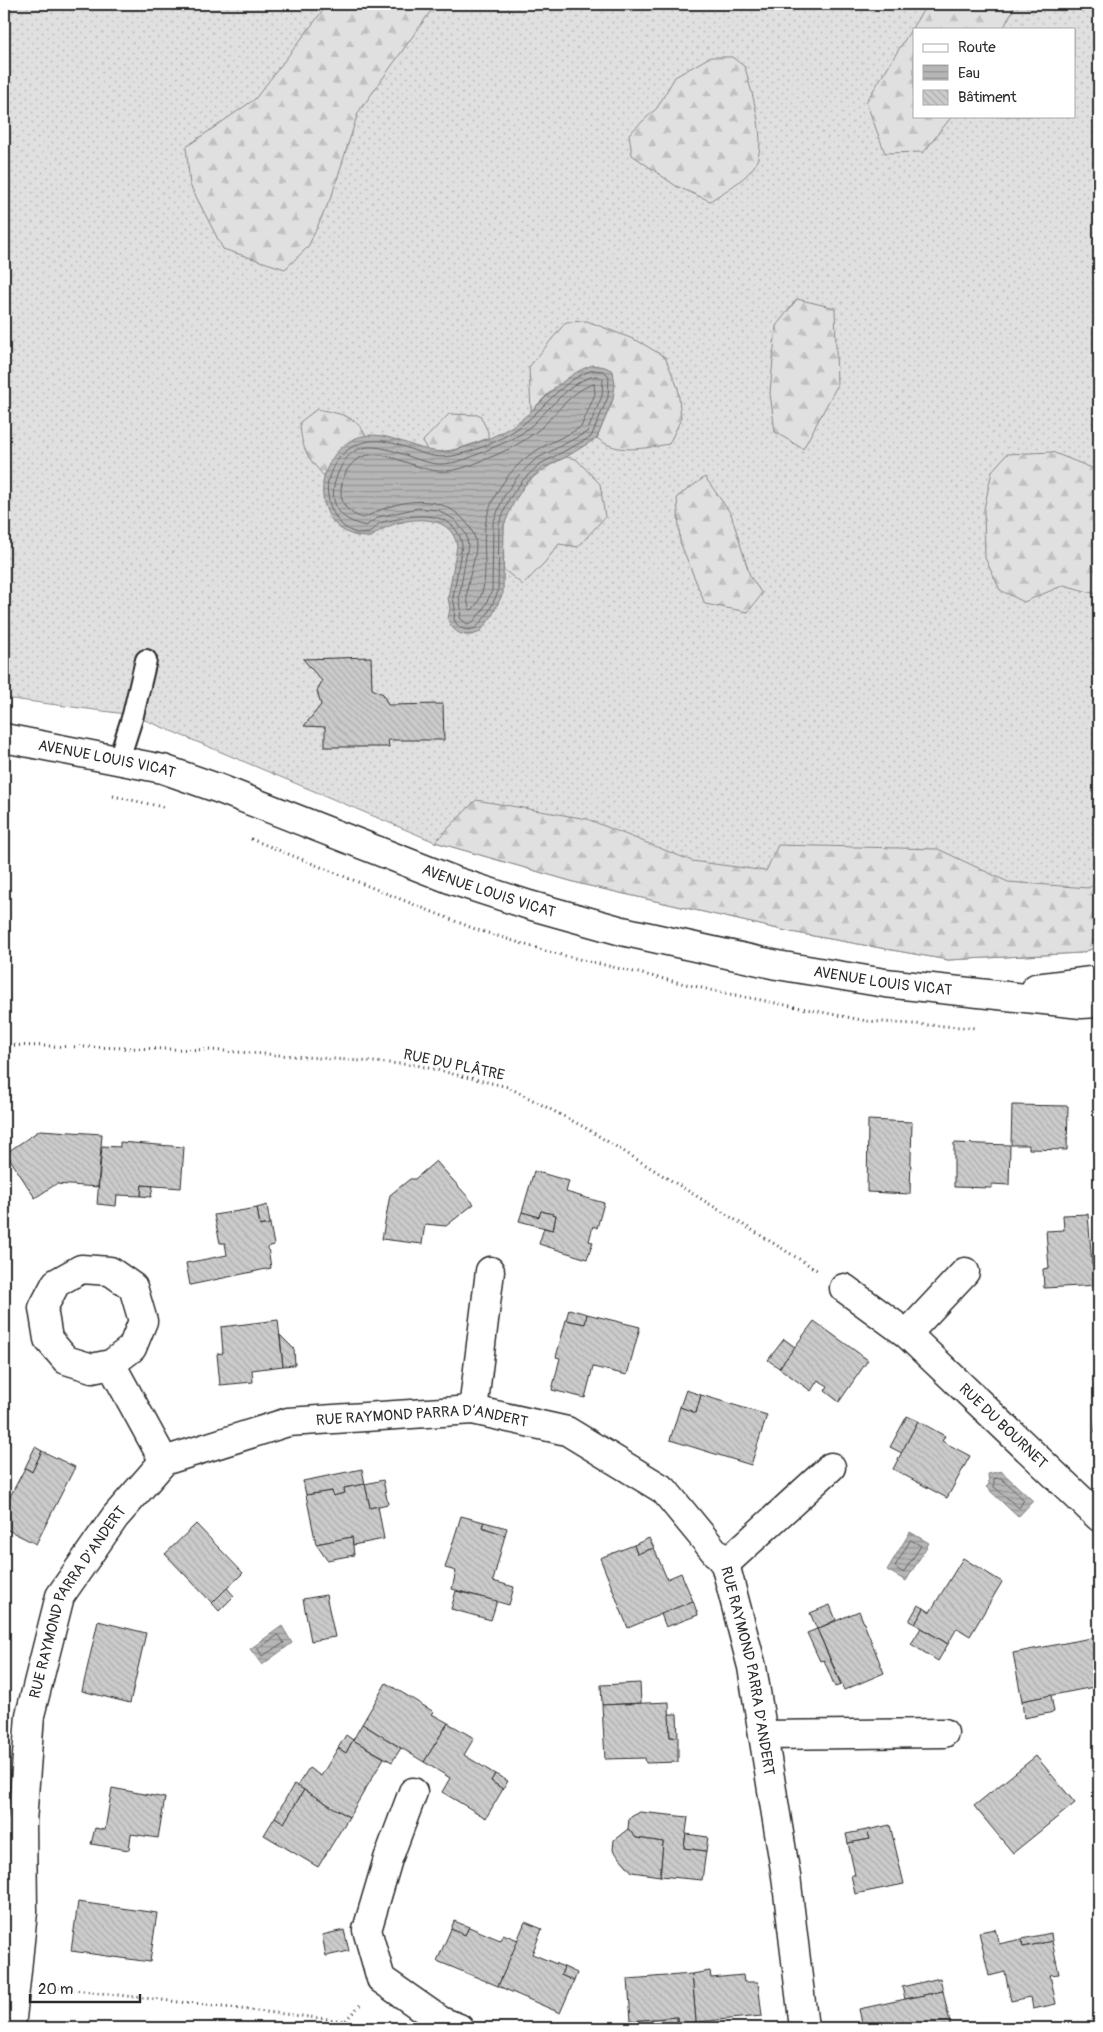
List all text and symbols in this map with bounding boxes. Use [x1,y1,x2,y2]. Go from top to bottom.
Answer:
legend [913,28,1076,118]
text: Route [958,38,996,57]
text: Eau [958,64,980,83]
text: Bâtiment [958,88,1018,107]
street label: AVENUE LOUIS VICAT [37,735,178,782]
street label: AVENUE LOUIS VICAT [419,860,558,921]
street label: AVENUE LOUIS VICAT [812,962,953,1000]
street label: RUE DU PLÂTRE [402,1045,507,1085]
street label: RUE DU BOURNET [955,1379,1052,1472]
street label: RUE RAYMOND PARRA D'ANDERT [315,1400,530,1431]
street label: RUE RAYMOND PARRA D'ANDERT [25,1502,130,1700]
street label: RUE RAYMOND PARRA D'ANDERT [717,1564,779,1777]
scale bar [30,1972,140,2004]
text: 20 m [38,1980,73,1999]

